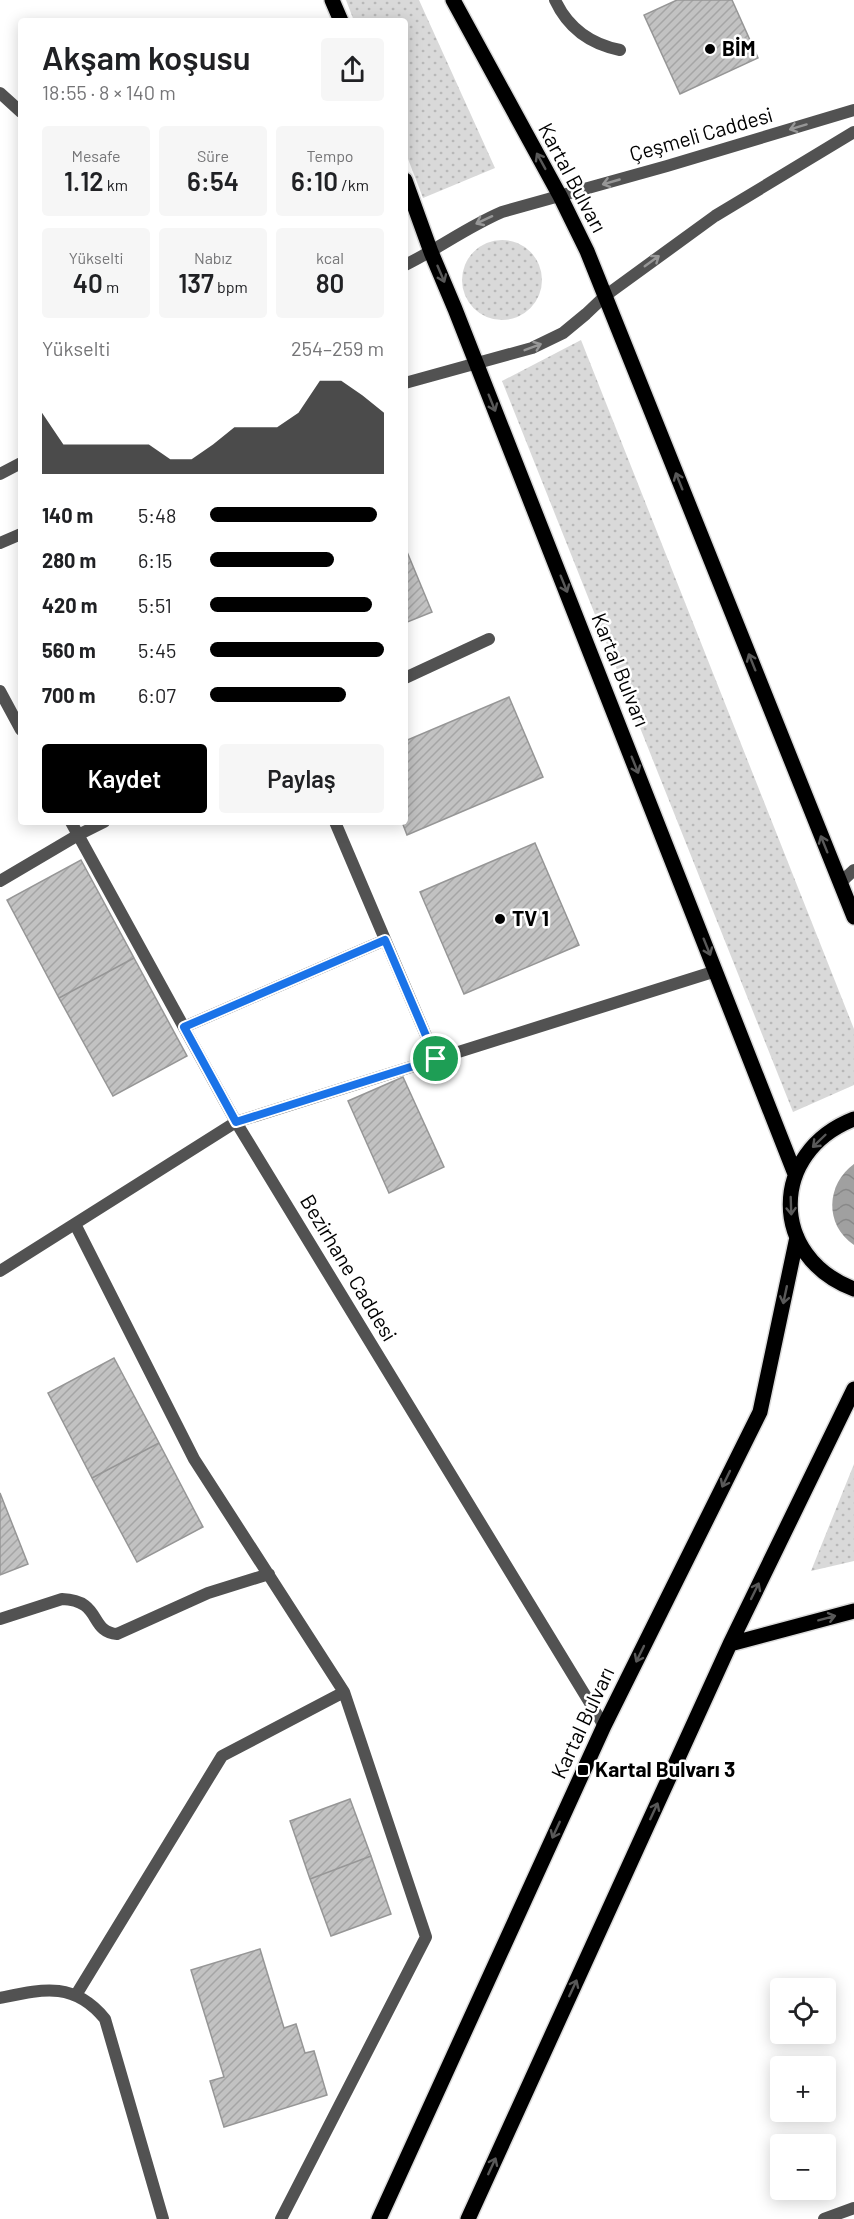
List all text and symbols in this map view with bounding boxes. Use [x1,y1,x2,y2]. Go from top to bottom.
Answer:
place label: BİM [722,35,756,60]
text: Akşam koşusu [42,37,251,77]
button: share [321,38,384,101]
marker: BİM [703,42,717,56]
text: 18:55 · 8 × 140 m [42,80,176,104]
street label: Çeşmeli Caddesi [626,101,775,166]
street label: Kartal Bulvarı [534,118,613,236]
one-way arrow [789,122,808,133]
text: Mesafe [71,146,121,165]
text: Süre [197,146,229,165]
text: Tempo [306,146,354,165]
one-way arrow [535,153,546,171]
text: 1.12 [64,165,104,196]
text: 6:54 [187,165,239,196]
text: 6:10 [291,165,338,196]
text: km [104,175,128,194]
text: /km [338,175,369,194]
one-way arrow [602,177,621,188]
one-way arrow [476,215,494,226]
text: Yükselti [69,248,123,267]
text: Nabız [194,248,232,267]
text: kcal [316,248,344,267]
one-way arrow [644,255,660,267]
one-way arrow [435,265,447,283]
text: 40 [73,267,103,298]
text: 137 [178,267,214,298]
text: 80 [316,267,344,298]
text: m [103,277,119,296]
text: bpm [214,277,248,296]
text: Yükselti [42,336,110,360]
text: 254–259 m [291,336,384,360]
one-way arrow [523,341,541,352]
one-way arrow [487,393,498,411]
one-way arrow [673,473,684,491]
text: 140 m [42,503,93,527]
text: 5:48 [138,503,177,527]
text: 280 m [42,548,96,572]
text: 6:15 [138,548,172,572]
one-way arrow [559,574,570,593]
text: 420 m [42,593,97,617]
text: 5:51 [138,593,172,617]
street label: Kartal Bulvarı [587,609,656,730]
text: 560 m [42,638,96,662]
text: 5:45 [138,638,176,662]
one-way arrow [746,654,757,672]
text: 700 m [42,683,95,707]
text: 6:07 [138,683,176,707]
button: Kaydet [42,744,207,813]
button: Paylaş [219,744,384,813]
one-way arrow [630,756,641,774]
one-way arrow [818,835,829,853]
place label: TV 1 [512,905,549,930]
marker: TV 1 [493,912,507,926]
one-way arrow [702,937,713,956]
pin [410,1033,461,1084]
icon: arrive [419,1042,452,1075]
one-way arrow [811,1133,826,1148]
street label: Bezirhane Caddesi [296,1190,403,1345]
one-way arrow [785,1196,796,1216]
one-way arrow [779,1284,790,1304]
one-way arrow [720,1470,732,1488]
one-way arrow [750,1582,762,1600]
one-way arrow [817,1612,836,1624]
one-way arrow [633,1644,645,1662]
street label: Kartal Bulvarı [545,1663,618,1782]
place label: Kartal Bulvarı 3 [595,1756,735,1781]
marker: Kartal Bulvarı 3 [576,1763,590,1777]
one-way arrow [648,1802,660,1820]
one-way arrow [550,1820,561,1838]
map controls [770,1978,836,2200]
button: locate [770,1978,836,2044]
one-way arrow [567,1980,579,1998]
button: + [770,2056,836,2122]
button: − [770,2134,836,2200]
one-way arrow [486,2157,498,2175]

